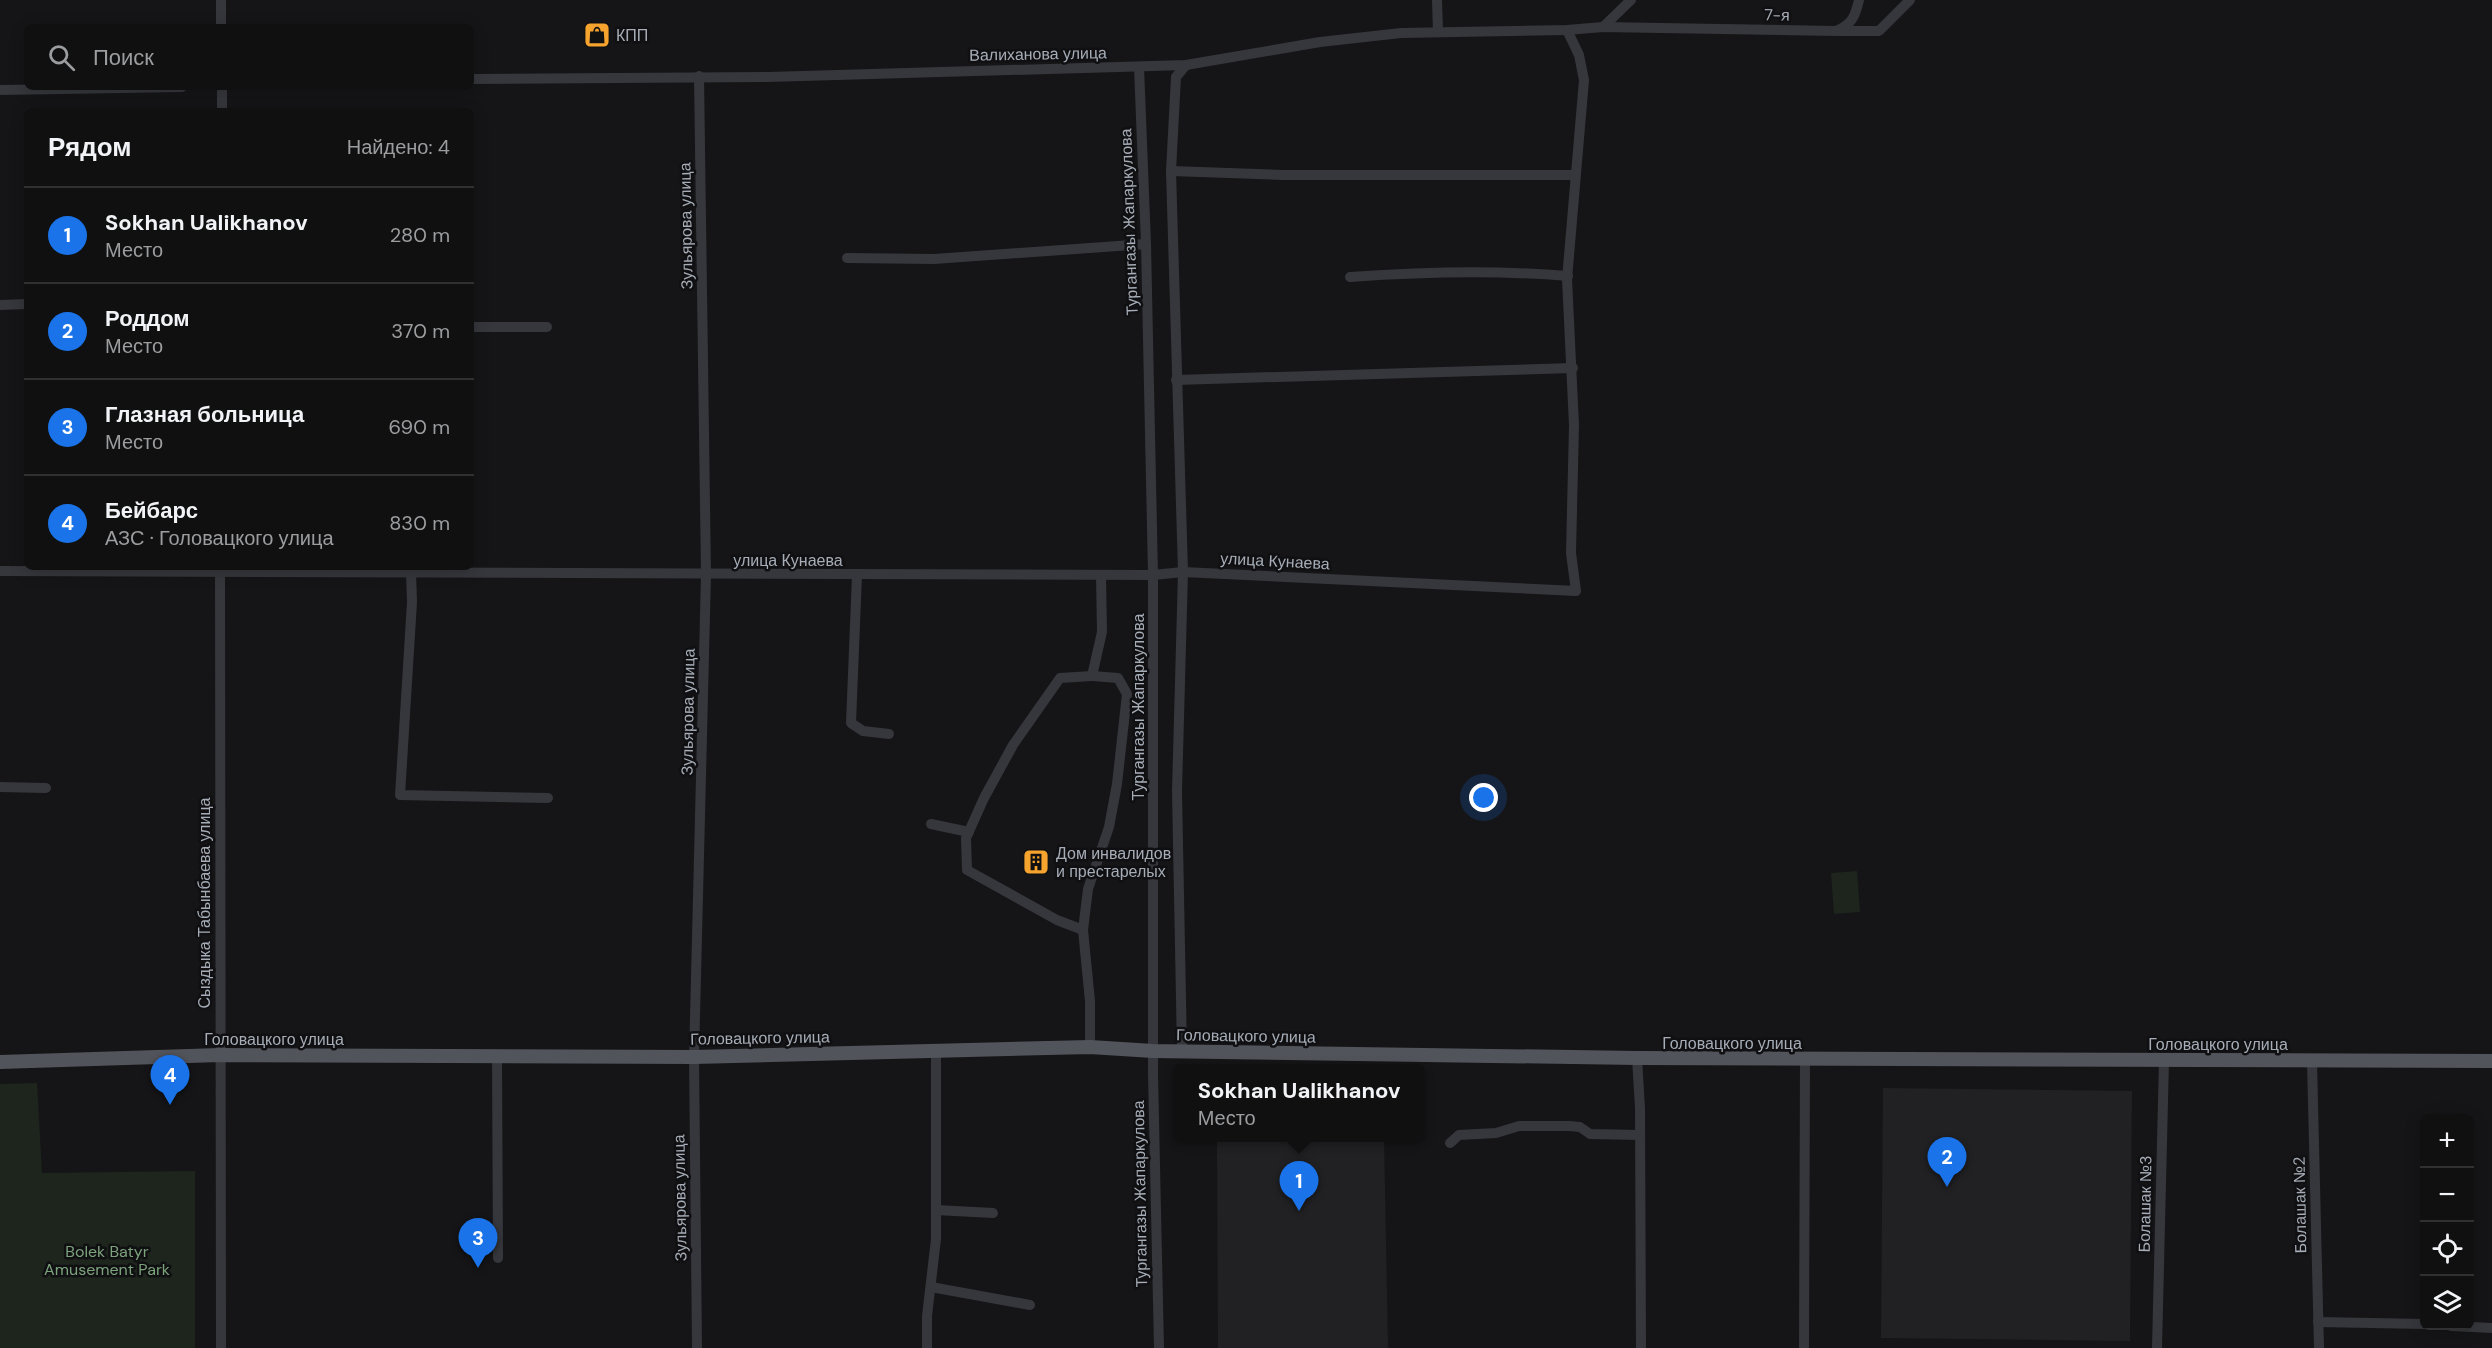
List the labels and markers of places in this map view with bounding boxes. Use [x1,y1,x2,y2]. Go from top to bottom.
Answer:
shop icon: КПП [582,20,612,50]
place label: КПП [616,25,648,46]
place label: Дом инвалидов и престарелых [1056,843,1171,882]
building icon: Дом инвалидов и престарелых [1021,847,1051,877]
pin: 4 [150,1056,190,1105]
pin: 2 [1928,1138,1966,1187]
pin: 1 [1280,1162,1318,1211]
pin: 3 [458,1218,498,1268]

